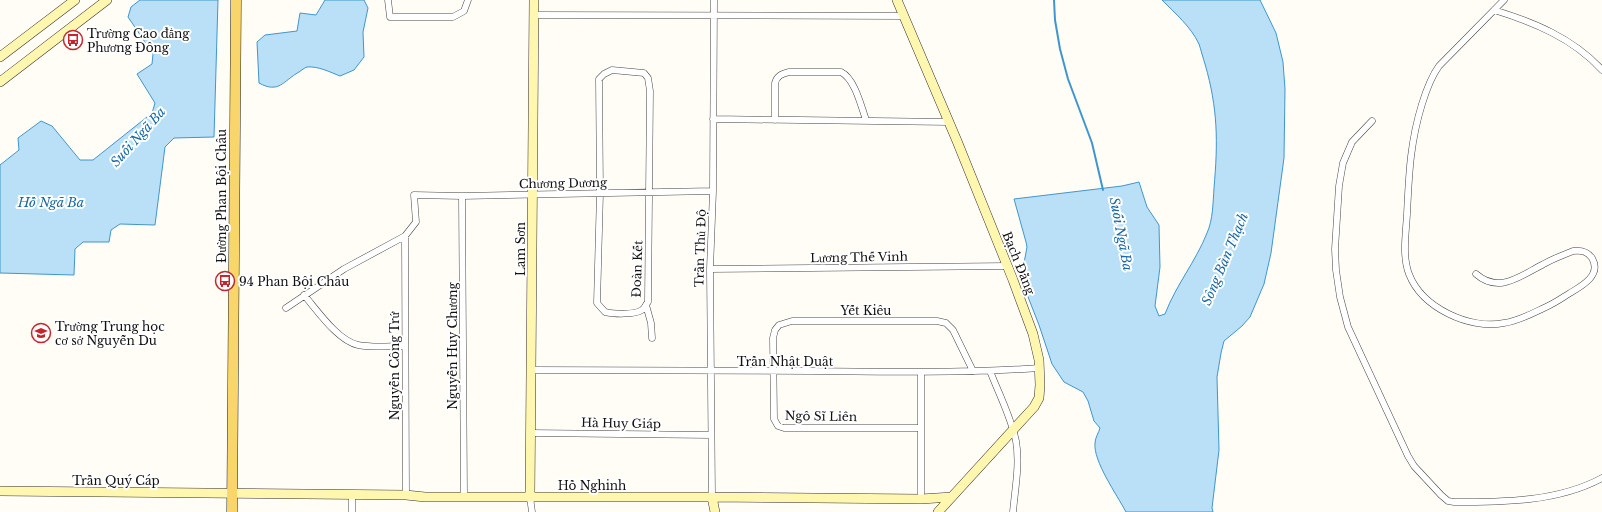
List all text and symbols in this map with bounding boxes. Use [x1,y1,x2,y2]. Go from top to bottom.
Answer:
place label: Trường Cao đẳng Phương Đông [87,26,190,55]
bus stop icon: Trường Cao đẳng Phương Đông [62,29,84,51]
water label: Suối Ngã Ba [107,104,169,170]
street label: Đường Phan Bội Châu [214,129,229,263]
street label: Chương Dương [519,175,608,191]
water label: Hồ Ngã Ba [17,194,84,211]
water label: Suối Ngã Ba [1106,196,1136,272]
street label: Trần Thủ Độ [691,208,709,287]
water label: Sông Bàn Thạch [1198,210,1252,308]
street label: Lam Sơn [513,222,528,276]
street label: Bạch Đằng [1000,229,1039,297]
street label: Đoàn Kết [629,240,646,298]
street label: Lương Thế Vinh [810,249,908,265]
bus stop icon: 94 Phan Bội Châu [214,270,236,292]
place label: 94 Phan Bội Châu [239,274,349,289]
street label: Nguyễn Huy Chương [445,281,460,410]
street label: Yết Kiêu [840,303,891,318]
street label: Nguyễn Công Trứ [387,311,402,420]
place label: Trường Trung học cơ sở Nguyễn Du [55,319,165,348]
school or university icon: Trường Trung học cơ sở Nguyễn Du [30,322,52,344]
street label: Trần Nhật Duật [737,354,834,369]
street label: Ngô Sĩ Liên [785,408,857,424]
street label: Hà Huy Giáp [581,415,661,431]
street label: Trần Quý Cáp [72,473,160,488]
street label: Hồ Nghinh [558,478,626,493]

